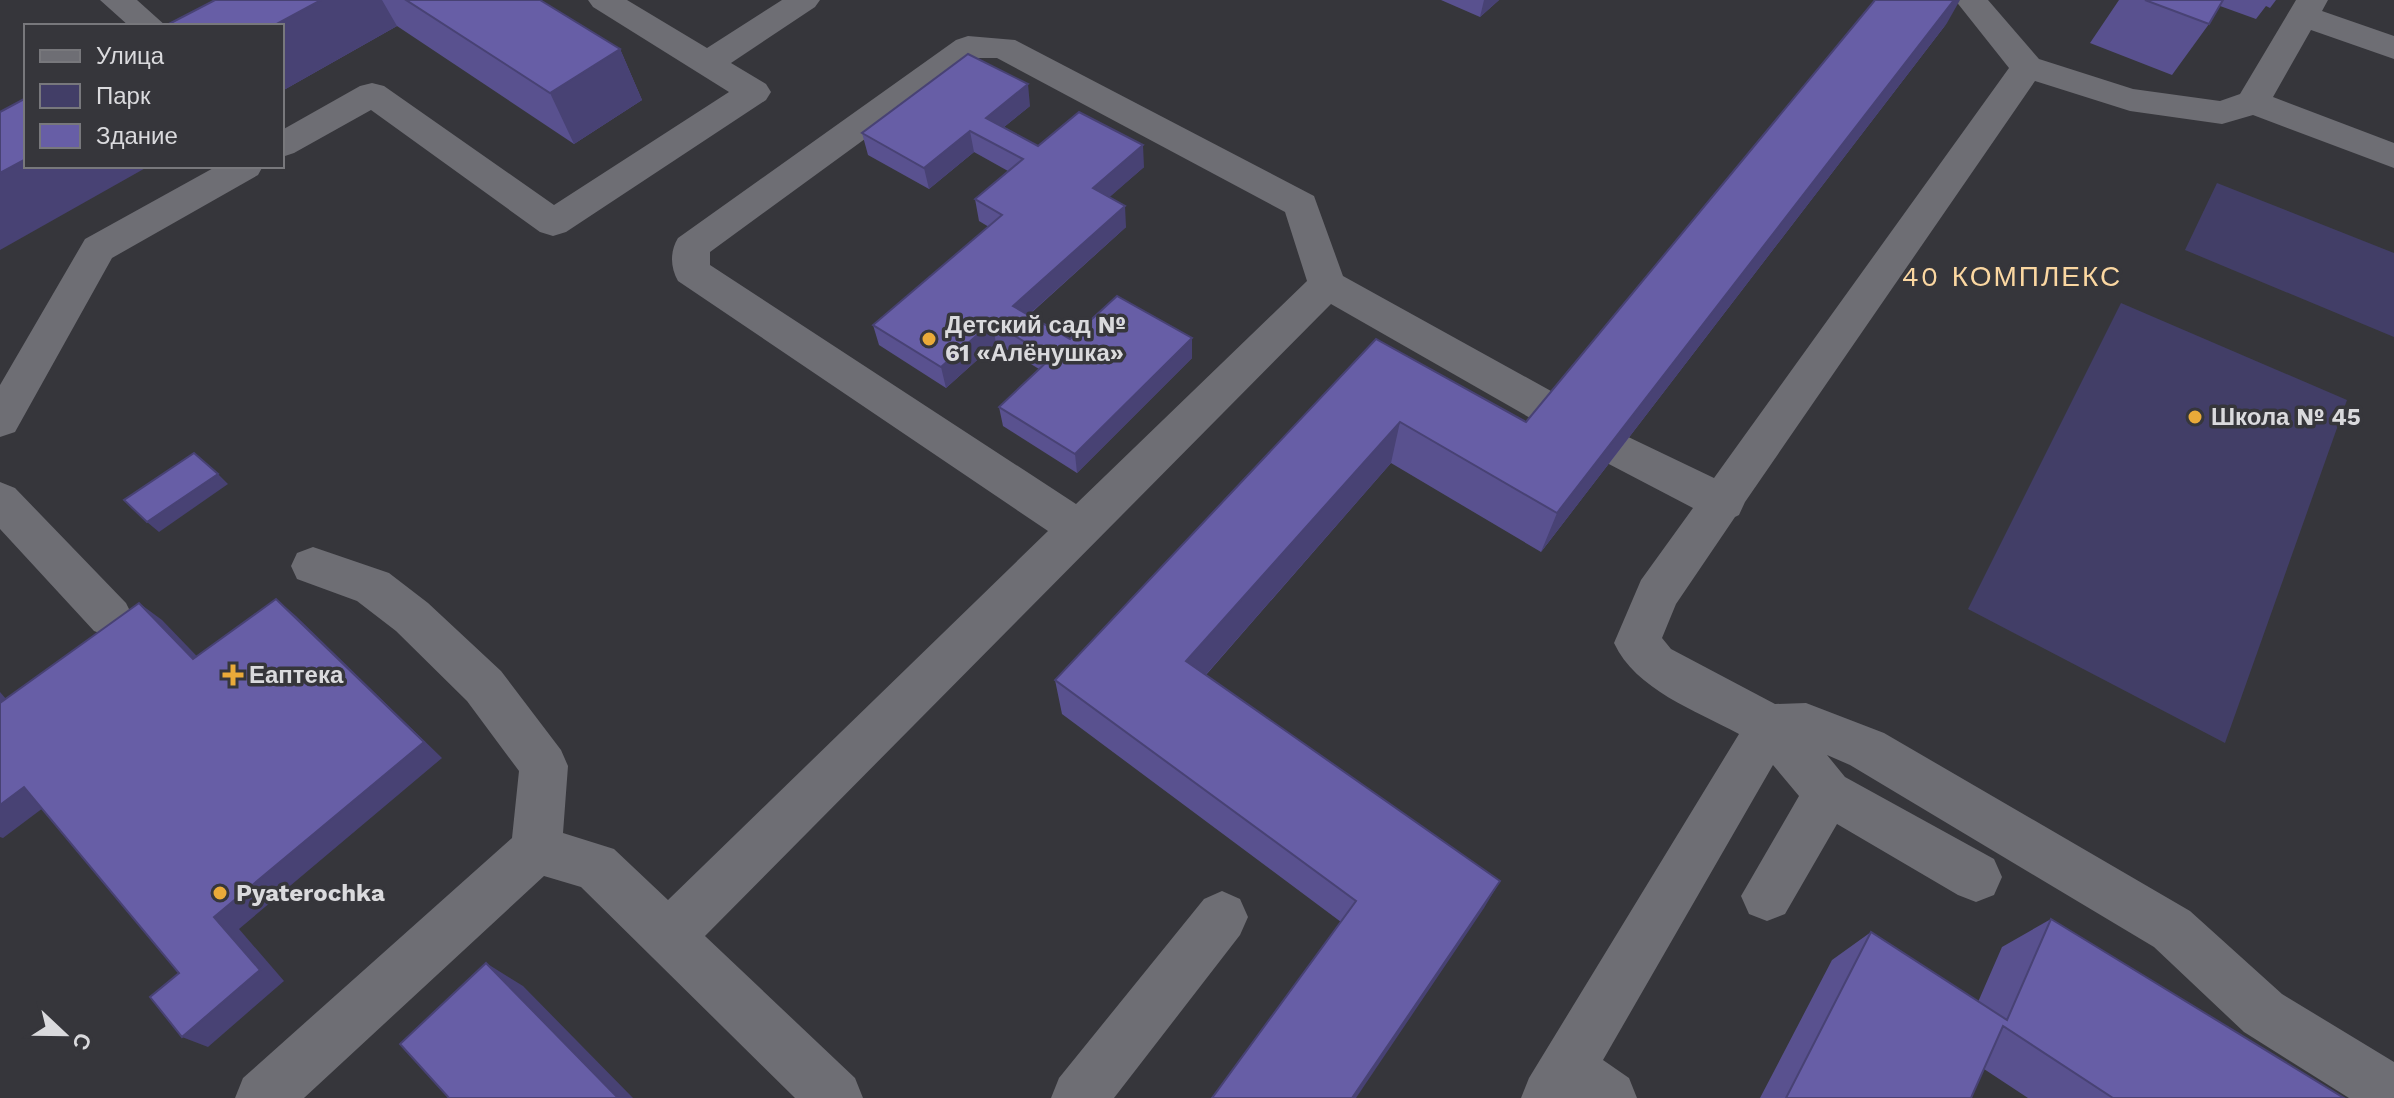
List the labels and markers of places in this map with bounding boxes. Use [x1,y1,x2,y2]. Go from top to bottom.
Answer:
place label: Детский сад № 61 «Алёнушка» [945,311,1126,367]
marker: Детский сад № 61 «Алёнушка» [920,330,938,348]
place label: Школа № 45 [2211,403,2361,431]
marker: Школа № 45 [2186,408,2204,426]
place label: Еаптека [249,661,344,689]
marker: Еаптека [224,666,242,684]
place label: Pyaterochka [236,879,385,907]
marker: Pyaterochka [211,884,229,902]

